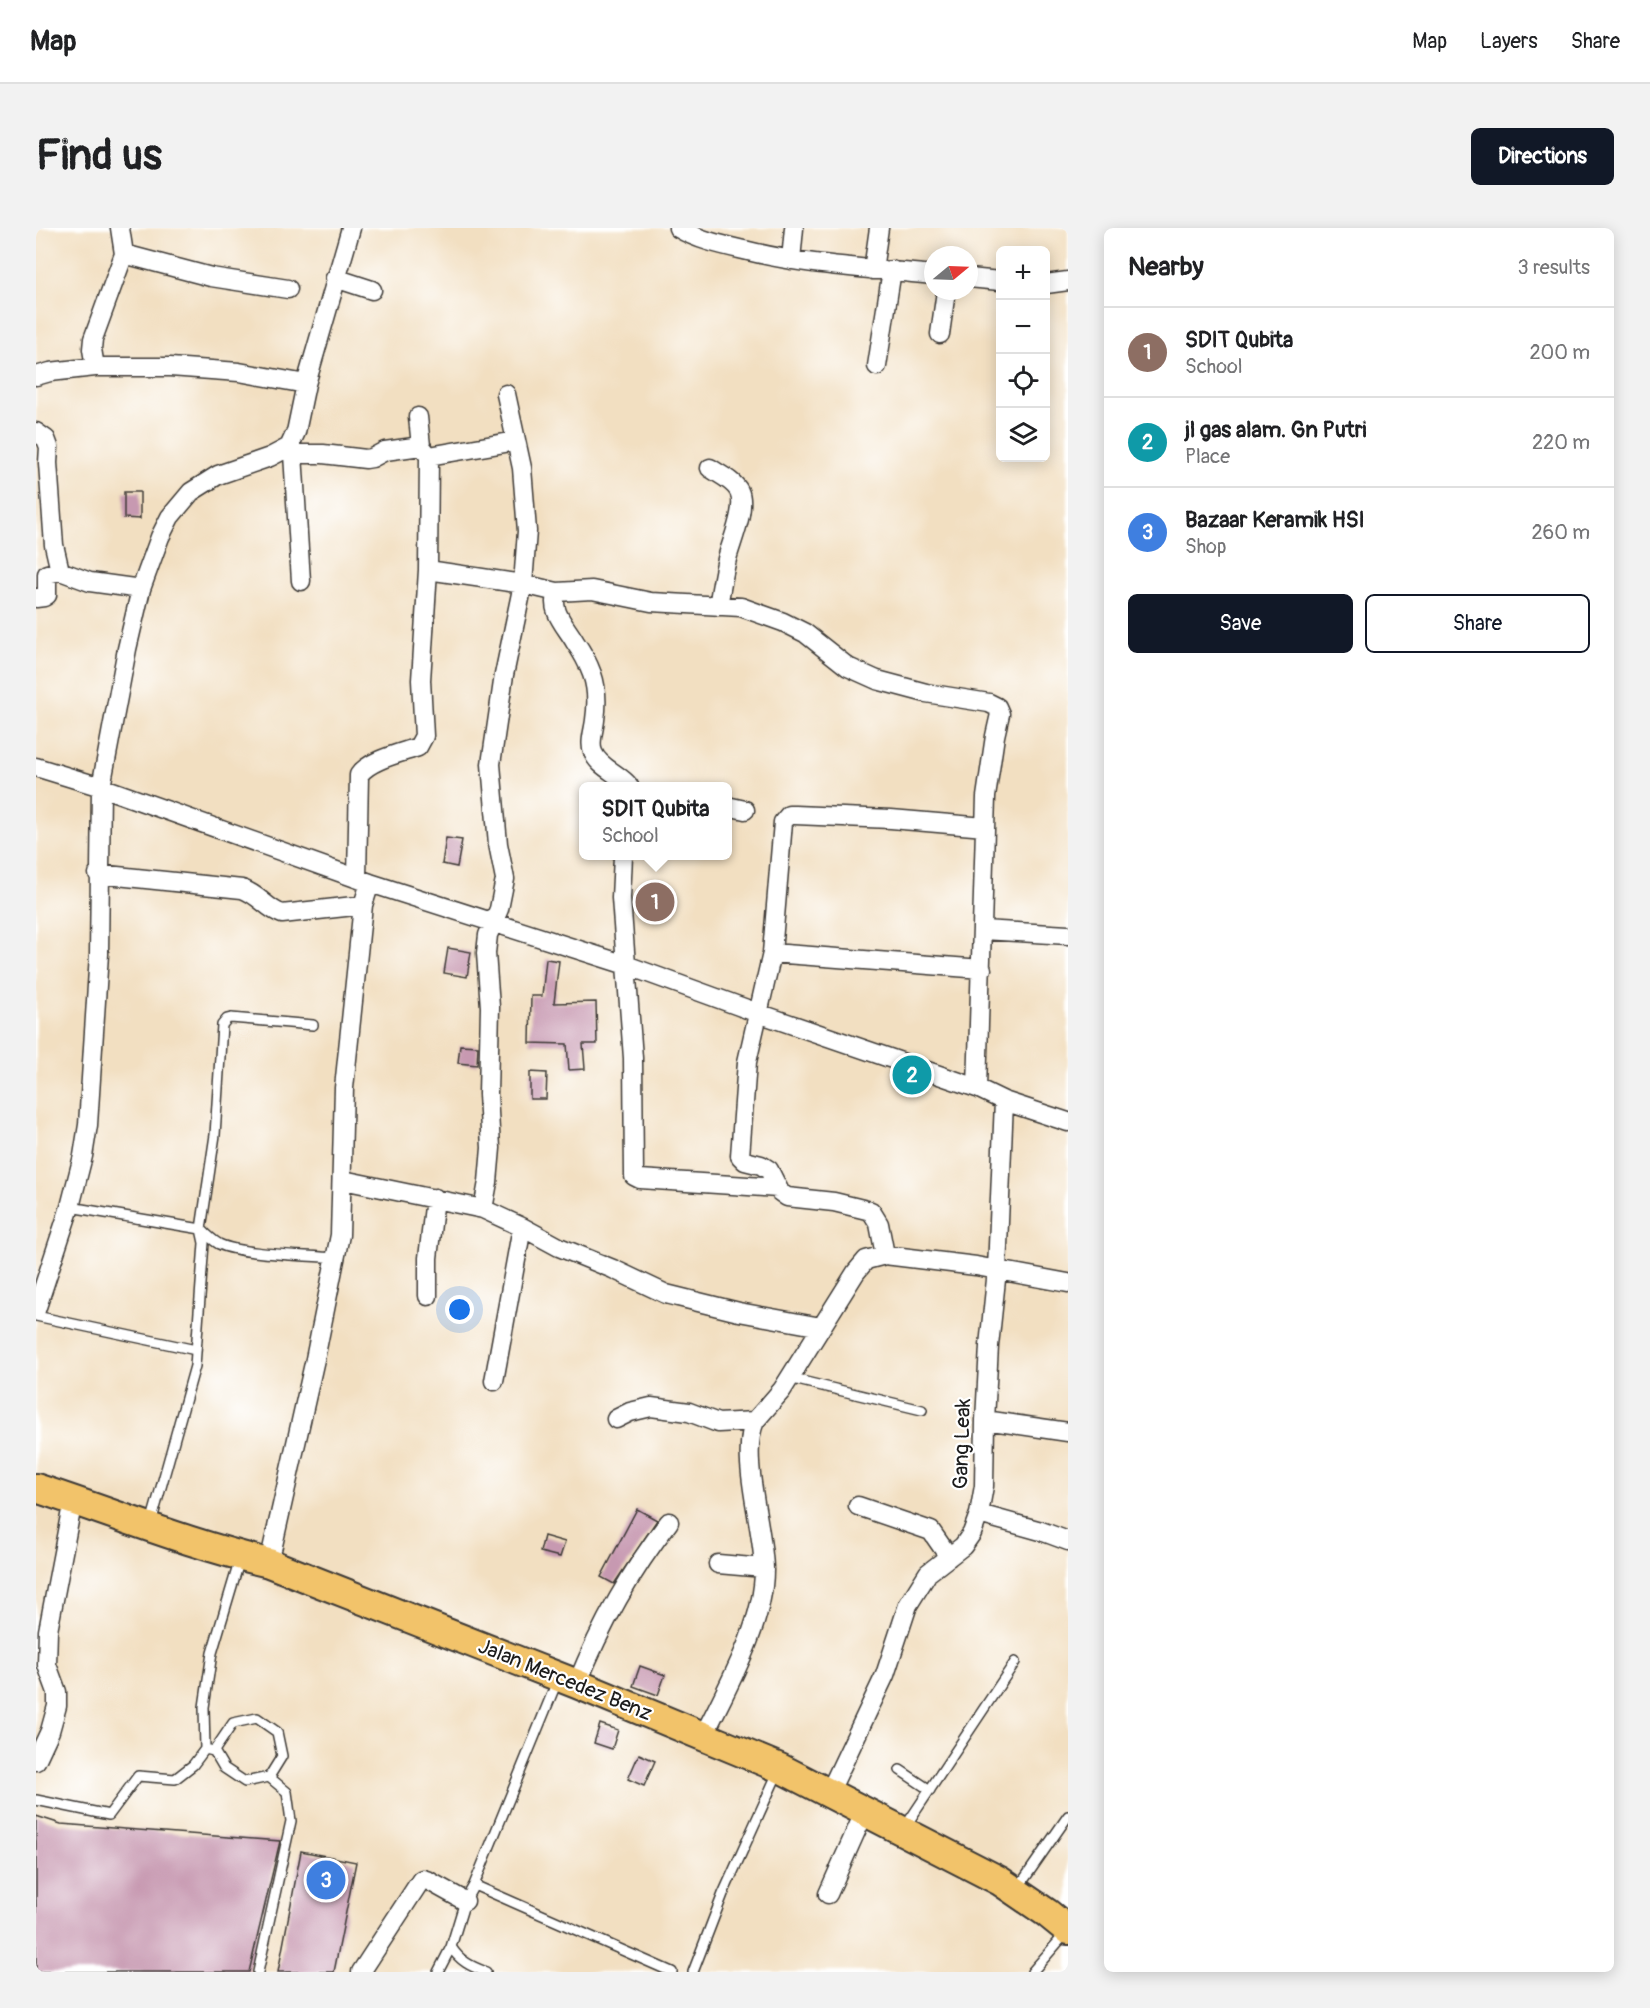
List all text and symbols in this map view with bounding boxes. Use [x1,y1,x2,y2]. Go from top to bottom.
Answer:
text: Map [30,24,76,59]
text: Map [1412,28,1447,55]
text: Layers [1480,28,1538,55]
text: Share [1571,28,1620,55]
button: Directions [1471,128,1614,185]
text: Find us [36,130,162,182]
north arrow [924,246,978,300]
map controls [996,246,1050,462]
button: + [996,246,1050,300]
text: Nearby [1128,251,1204,283]
text: 3 results [1518,255,1590,280]
button: − [996,300,1050,354]
text: SDIT Qubita [1185,326,1293,354]
text: 1 [1144,340,1151,365]
text: 200 m [1529,340,1590,365]
button: locate [996,354,1050,408]
text: School [1185,354,1242,379]
button: layers [996,408,1050,462]
text: jl gas alam. Gn Putri [1185,416,1366,444]
text: 2 [1142,430,1153,455]
text: 220 m [1532,430,1590,455]
text: Place [1185,444,1230,469]
text: Bazaar Keramik HSI [1185,506,1365,534]
text: 3 [1142,520,1153,545]
text: 260 m [1531,520,1590,545]
text: Shop [1185,534,1226,559]
button: Save [1128,594,1353,653]
button: Share [1365,594,1590,653]
popup [579,782,732,860]
text: SDIT Qubita [601,795,710,823]
text: School [601,823,659,848]
pin: 1 [636,880,674,924]
pin: 2 [892,1052,932,1098]
your location [445,1295,474,1324]
street label: Gang Leak [947,1398,977,1490]
street label: Jalan Mercedez Benz [474,1633,656,1727]
pin: 3 [306,1858,346,1902]

